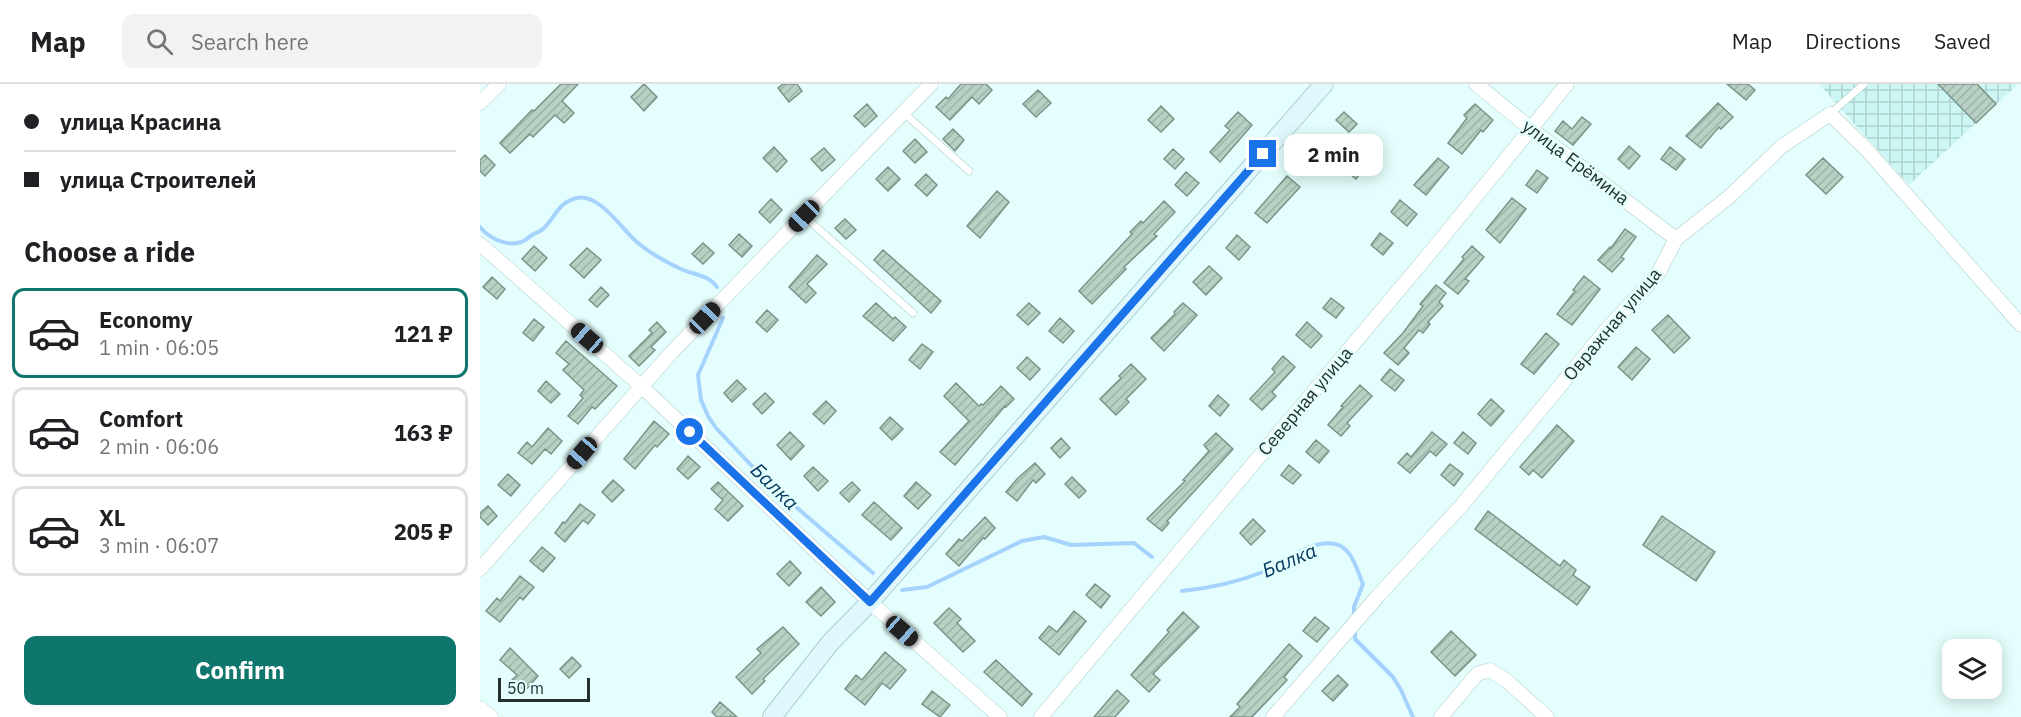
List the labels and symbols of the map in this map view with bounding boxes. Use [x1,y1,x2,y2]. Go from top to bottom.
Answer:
street label: улица Ерёмина [1518,114,1634,210]
callout: 2 min [1284,133,1383,175]
route end [1249,140,1276,167]
car [785,197,823,235]
street label: Овражная улица [1558,262,1666,385]
car [686,299,724,337]
car [568,319,606,357]
street label: Северная улица [1253,341,1358,460]
route start [676,418,703,445]
car [563,434,601,472]
water label: Балка [745,456,805,516]
water label: Балка [1257,536,1321,584]
car [883,612,921,650]
scale bar [498,675,590,702]

